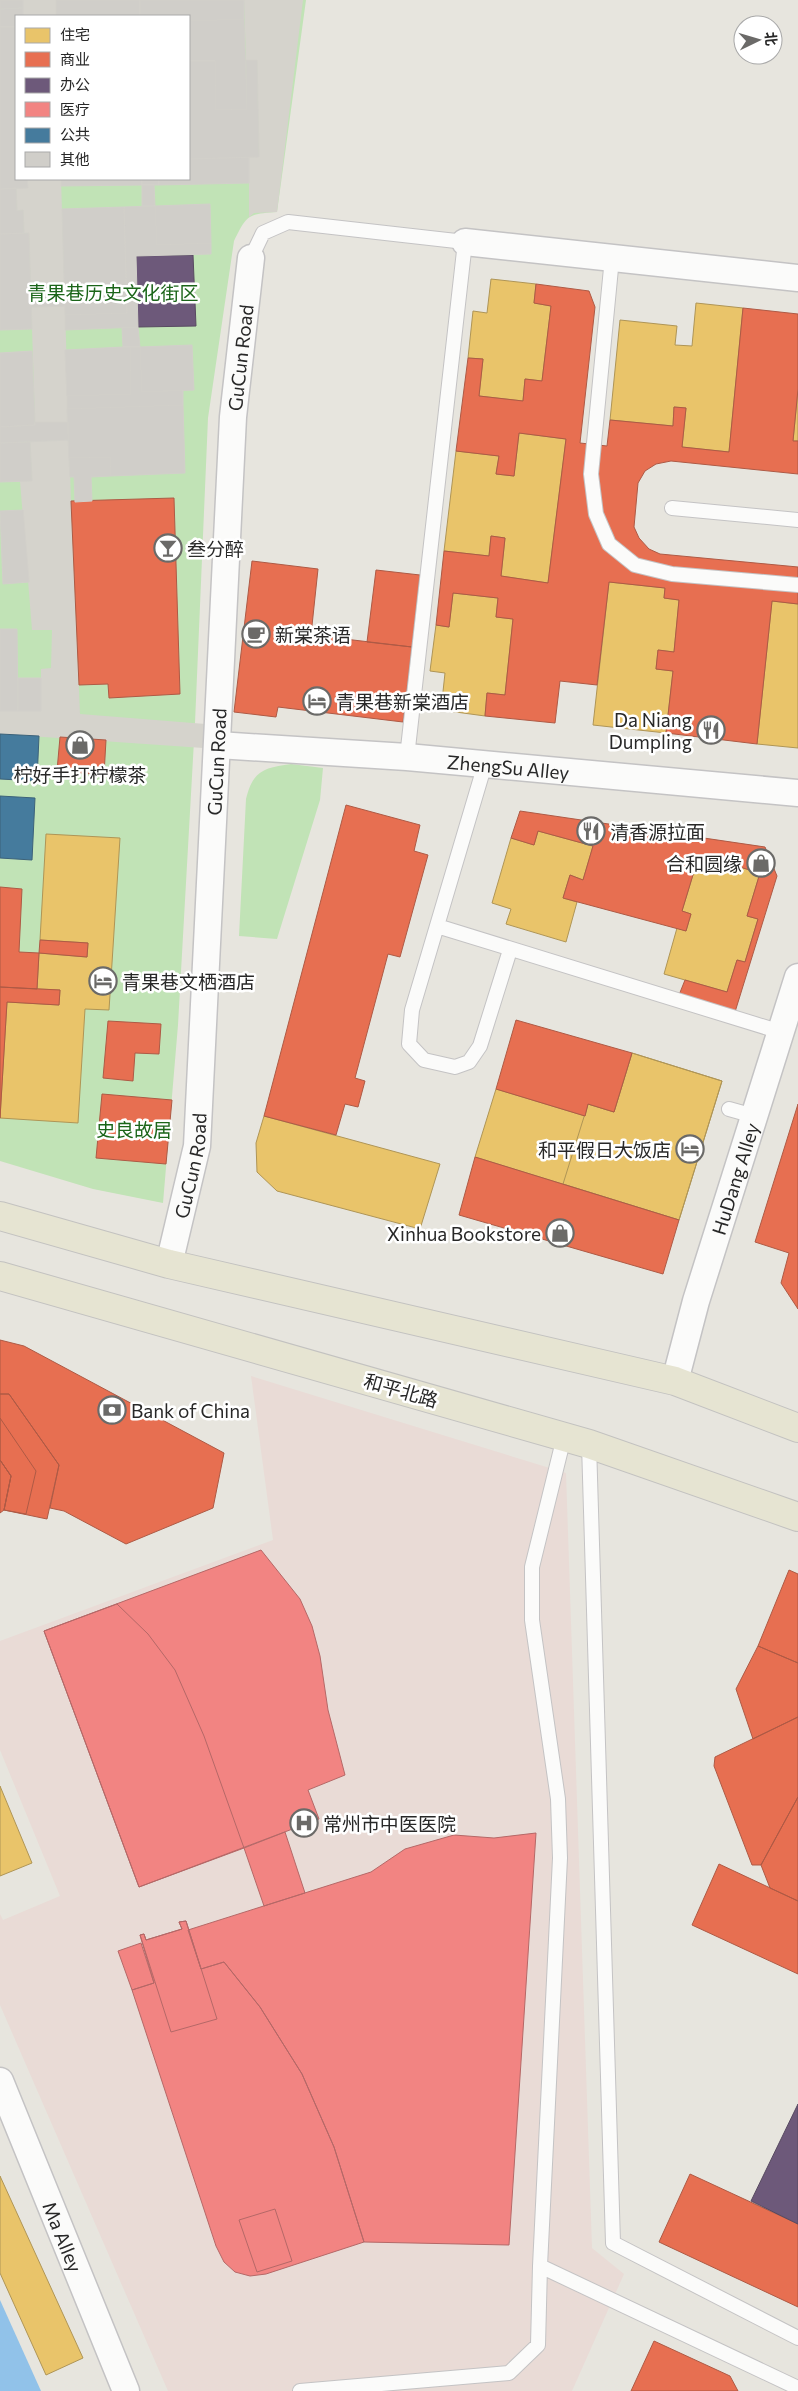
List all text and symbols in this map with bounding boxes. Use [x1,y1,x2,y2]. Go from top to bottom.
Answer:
legend [15,15,190,180]
north arrow [733,15,783,65]
text: 住宅 [60,25,90,43]
text: 北 [762,31,781,47]
text: 商业 [60,50,90,68]
text: 办公 [60,75,90,93]
text: 医疗 [60,100,90,118]
text: 公共 [60,125,90,143]
text: 其他 [60,150,90,168]
park label: 青果巷历史文化街区 [27,281,199,304]
street label: GuCun Road [222,303,257,412]
bar icon: 叁分醉 [153,533,183,563]
place label: 叁分醉 [187,537,244,560]
cafe icon: 新棠茶语 [241,619,271,649]
place label: 新棠茶语 [275,623,351,646]
hotel icon: 青果巷新棠酒店 [302,686,332,716]
place label: 青果巷新棠酒店 [336,690,469,713]
street label: GuCun Road [202,708,230,816]
place label: Da Niang Dumpling [609,708,692,753]
restaurant icon: Da Niang Dumpling [696,715,726,745]
shop icon: 柠好手打柠檬茶 [65,730,95,760]
street label: ZhengSu Alley [446,749,571,783]
place label: 柠好手打柠檬茶 [13,763,147,786]
restaurant icon: 清香源拉面 [576,816,606,846]
place label: 清香源拉面 [610,820,705,843]
shop icon: 合和圆缘 [746,848,776,878]
place label: 合和圆缘 [666,852,742,875]
hotel icon: 青果巷文栖酒店 [88,966,118,996]
place label: 青果巷文栖酒店 [122,970,255,993]
street label: GuCun Road [169,1112,210,1220]
park label: 史良故居 [96,1118,172,1141]
street label: HuDang Alley [706,1120,763,1237]
hotel icon: 和平假日大饭店 [675,1134,705,1164]
place label: 和平假日大饭店 [538,1138,671,1161]
shop icon: Xinhua Bookstore [545,1218,575,1248]
place label: Xinhua Bookstore [387,1222,541,1245]
street label: 和平北路 [361,1368,441,1412]
bank icon: Bank of China [97,1395,127,1425]
place label: Bank of China [131,1399,250,1422]
hospital icon: 常州市中医医院 [289,1808,319,1838]
place label: 常州市中医医院 [323,1812,456,1835]
street label: Ma Alley [39,2198,88,2275]

